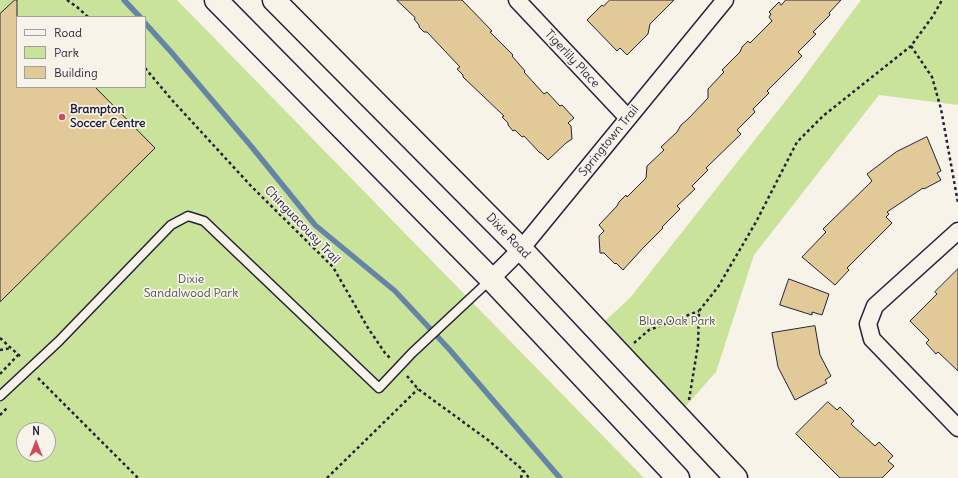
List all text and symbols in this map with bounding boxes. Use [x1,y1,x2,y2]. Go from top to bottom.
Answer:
legend [16,16,146,88]
text: Road [54,25,82,40]
street label: Tigerlily Place [542,27,602,91]
text: Park [54,45,79,60]
text: Building [54,65,98,80]
place label: Brampton Soccer Centre [70,103,145,131]
street label: Springtown Trail [576,103,642,179]
marker: Brampton Soccer Centre [57,112,67,122]
street label: Chinguacousy Trail [261,183,343,267]
street label: Dixie Road [483,210,533,262]
park label: Dixie Sandalwood Park [144,273,238,301]
park label: Blue Oak Park [639,315,715,329]
north arrow [16,422,56,462]
text: N [32,424,40,438]

